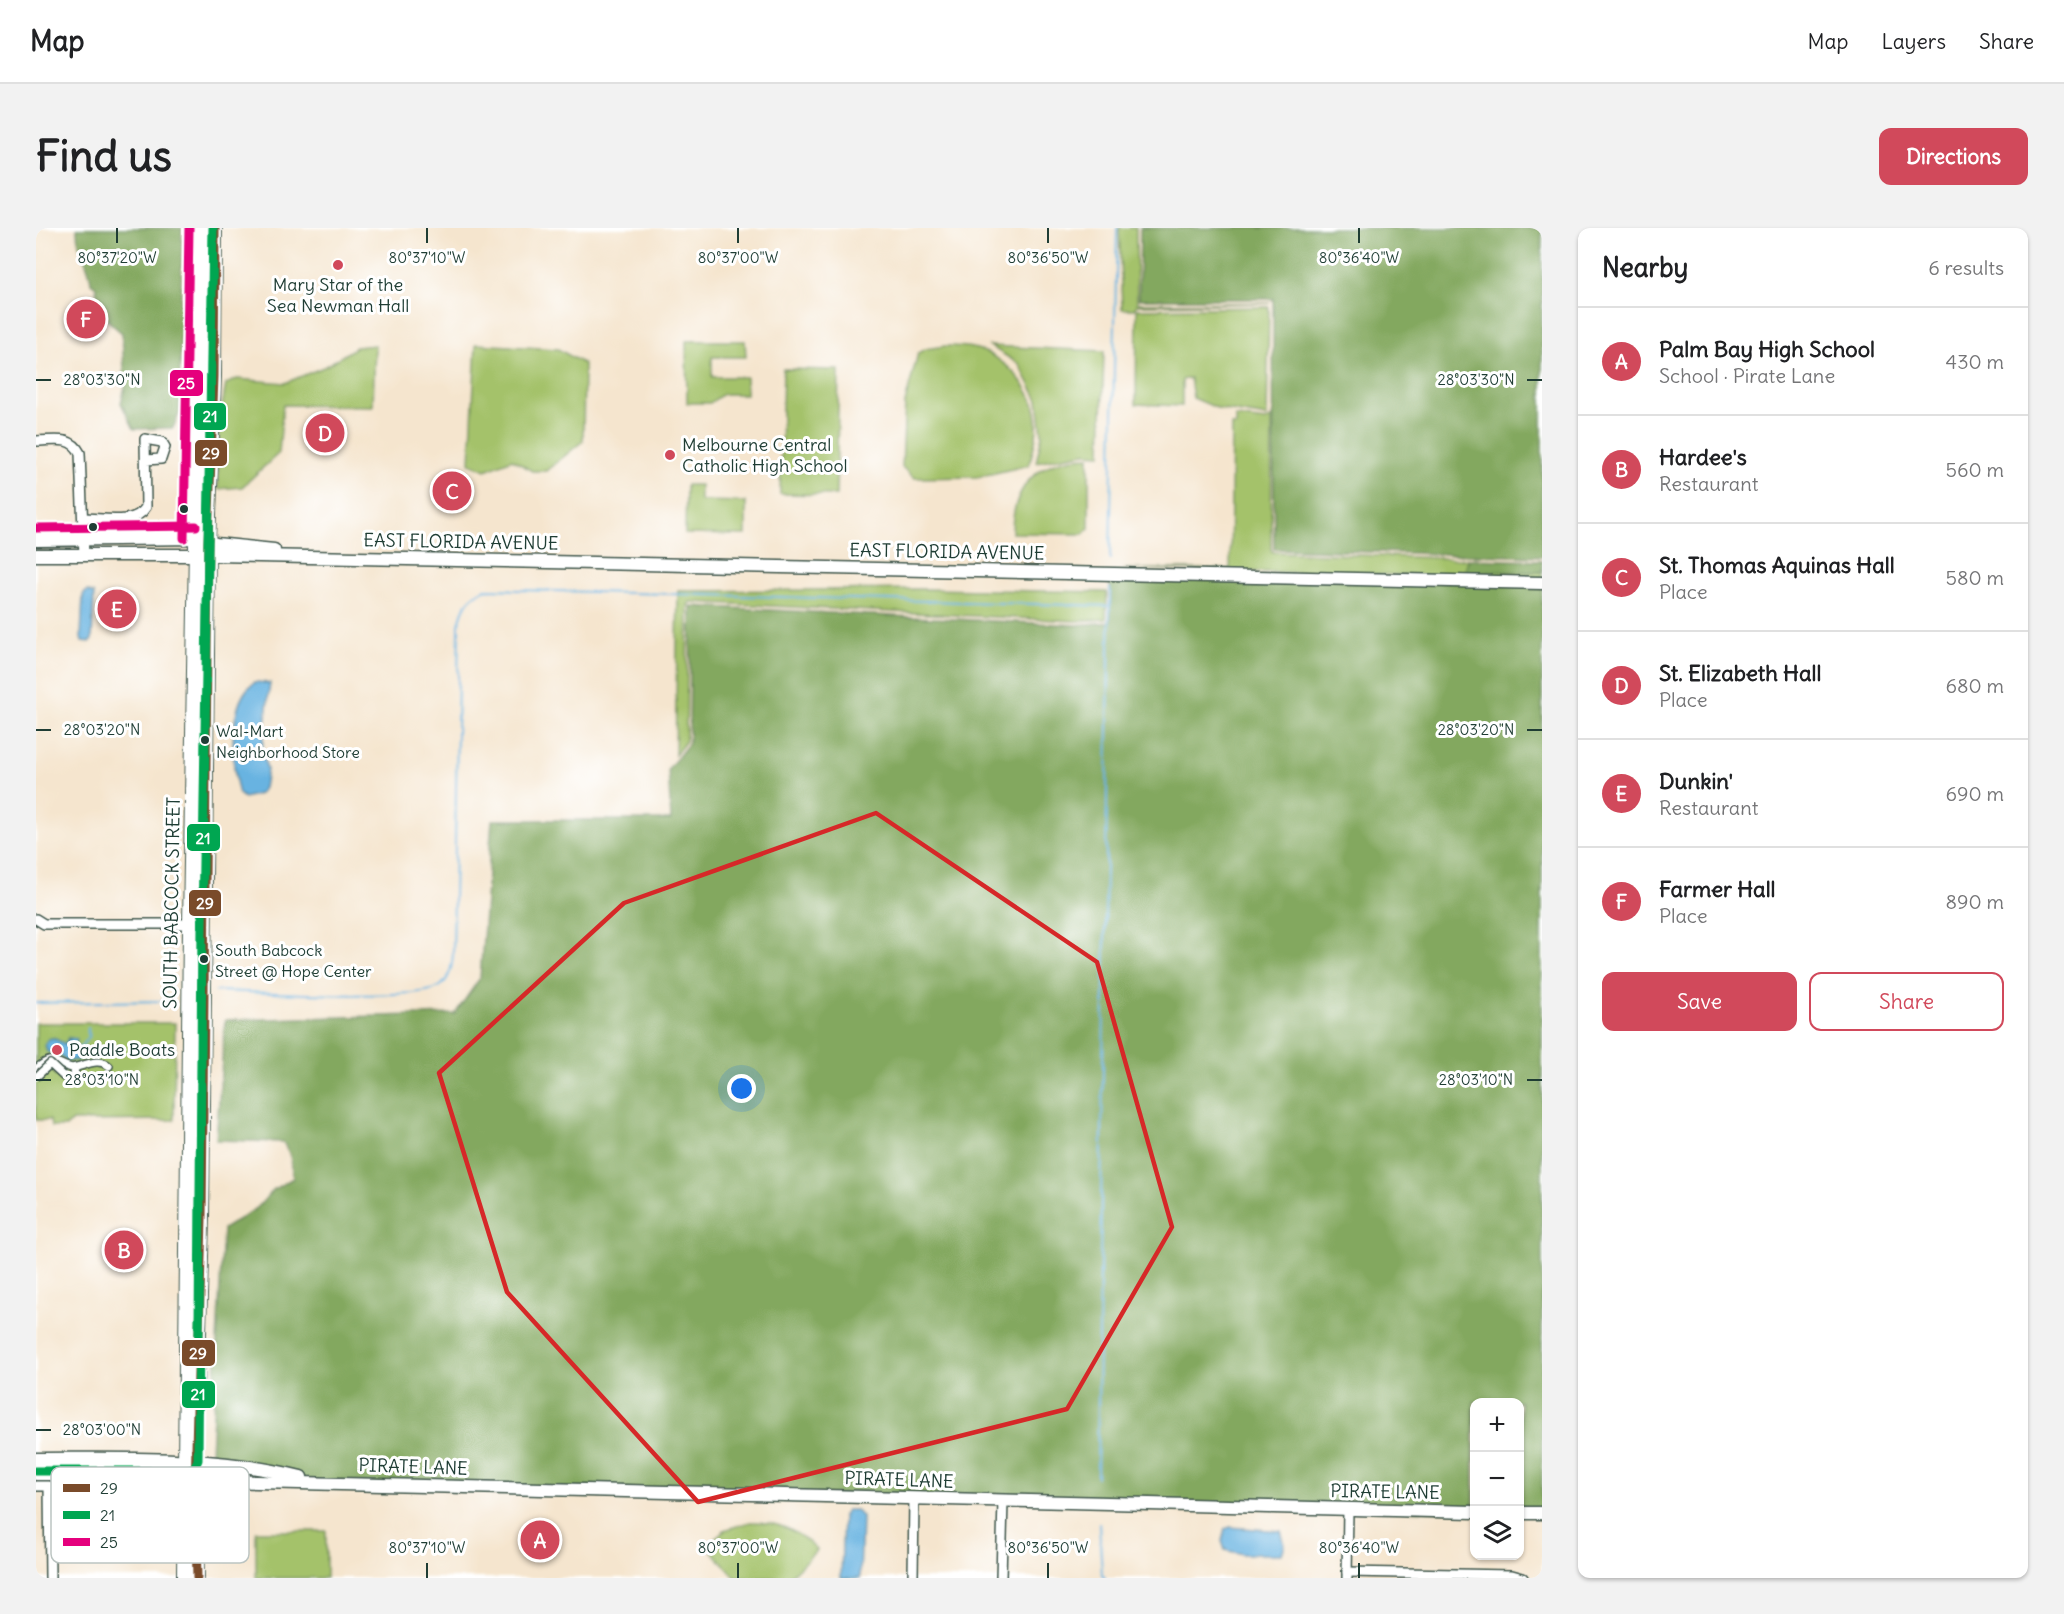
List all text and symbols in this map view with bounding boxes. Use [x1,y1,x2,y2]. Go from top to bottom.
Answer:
text: Map [30,23,84,59]
text: Map [1808,28,1848,55]
text: Layers [1881,28,1946,55]
text: Share [1979,28,2034,55]
button: Directions [1879,128,2028,185]
text: Find us [36,130,172,182]
text: 80°37'20"W [77,248,157,267]
text: 80°37'10"W [389,248,466,267]
text: 80°37'00"W [698,248,779,267]
text: 80°36'50"W [1008,248,1089,267]
text: 80°36'40"W [1319,248,1400,267]
text: Nearby [1602,251,1688,284]
text: 6 results [1928,255,2004,280]
marker: Mary Star of the Sea Newman Hall [331,258,345,272]
place label: Mary Star of the Sea Newman Hall [267,273,409,317]
pin: F [67,296,106,341]
text: Palm Bay High School [1659,335,1875,363]
text: A [1615,349,1628,374]
text: 430 m [1946,349,2004,374]
text: School · Pirate Lane [1659,363,1835,388]
line badge: 25 [169,369,204,397]
text: 28°03'30"N [64,370,141,389]
text: 28°03'30"N [1438,370,1515,389]
text: 25 [177,373,195,393]
line badge: 21 [193,402,227,431]
text: 21 [202,406,218,426]
pin: D [306,410,344,456]
place label: Melbourne Central Catholic High School [682,433,848,477]
line badge: 29 [194,439,228,467]
text: 29 [202,443,220,463]
text: Hardee's [1659,443,1747,471]
marker: Melbourne Central Catholic High School [663,448,677,462]
text: B [1615,457,1628,482]
text: 560 m [1946,457,2004,482]
pin: C [432,468,472,514]
text: Restaurant [1659,471,1758,496]
unlabelled marker [178,503,190,515]
unlabelled marker [87,521,99,533]
street label: EAST FLORIDA AVENUE [363,528,559,555]
street label: EAST FLORIDA AVENUE [849,538,1045,565]
text: St. Thomas Aquinas Hall [1659,551,1895,579]
text: C [1615,565,1628,590]
text: 580 m [1946,565,2004,590]
text: Place [1659,579,1707,604]
pin: E [98,586,136,632]
text: St. Elizabeth Hall [1659,659,1821,687]
text: D [1614,673,1629,698]
text: 680 m [1945,673,2004,698]
text: Place [1659,687,1707,712]
text: 28°03'20"N [64,720,140,739]
text: 28°03'20"N [1438,720,1514,739]
place label: Wal-Mart Neighborhood Store [216,721,360,762]
marker: Wal-Mart Neighborhood Store [199,734,211,746]
text: Dunkin' [1659,767,1733,795]
text: E [1616,781,1627,806]
text: 690 m [1946,781,2004,806]
text: Restaurant [1659,795,1758,820]
street label: SOUTH BABCOCK STREET [158,797,185,1009]
line badge: 21 [186,823,221,852]
text: 21 [195,828,211,848]
text: Farmer Hall [1659,875,1776,903]
line badge: 29 [188,889,222,917]
text: F [1616,889,1627,914]
text: 890 m [1946,889,2004,914]
text: 29 [196,893,214,913]
text: Place [1659,903,1707,928]
place label: South Babcock Street @ Hope Center [215,940,372,981]
marker: South Babcock Street @ Hope Center [198,953,210,965]
button: Save [1602,972,1797,1031]
button: Share [1809,972,2004,1031]
place label: Paddle Boats [69,1038,175,1061]
marker: Paddle Boats [50,1043,64,1057]
text: 28°03'10"N [65,1070,139,1089]
text: 28°03'10"N [1439,1070,1513,1089]
your location [727,1074,756,1103]
pin: B [104,1228,143,1272]
line badge: 29 [181,1339,216,1367]
text: 29 [189,1343,207,1363]
line badge: 21 [181,1380,216,1409]
text: 21 [190,1384,206,1404]
map controls [1470,1398,1524,1560]
button: + [1470,1398,1524,1452]
text: 28°03'00"N [63,1420,141,1439]
button: − [1470,1452,1524,1506]
street label: PIRATE LANE [358,1453,468,1480]
street label: PIRATE LANE [844,1466,954,1493]
legend [51,1467,249,1563]
text: 29 [100,1478,118,1498]
street label: PIRATE LANE [1330,1479,1440,1504]
text: 21 [100,1505,115,1525]
button: layers [1470,1506,1524,1560]
pin: A [520,1518,560,1562]
text: 25 [100,1532,118,1552]
text: 80°37'10"W [389,1538,466,1557]
text: 80°37'00"W [698,1538,779,1557]
text: 80°36'50"W [1008,1538,1089,1557]
text: 80°36'40"W [1319,1538,1400,1557]

